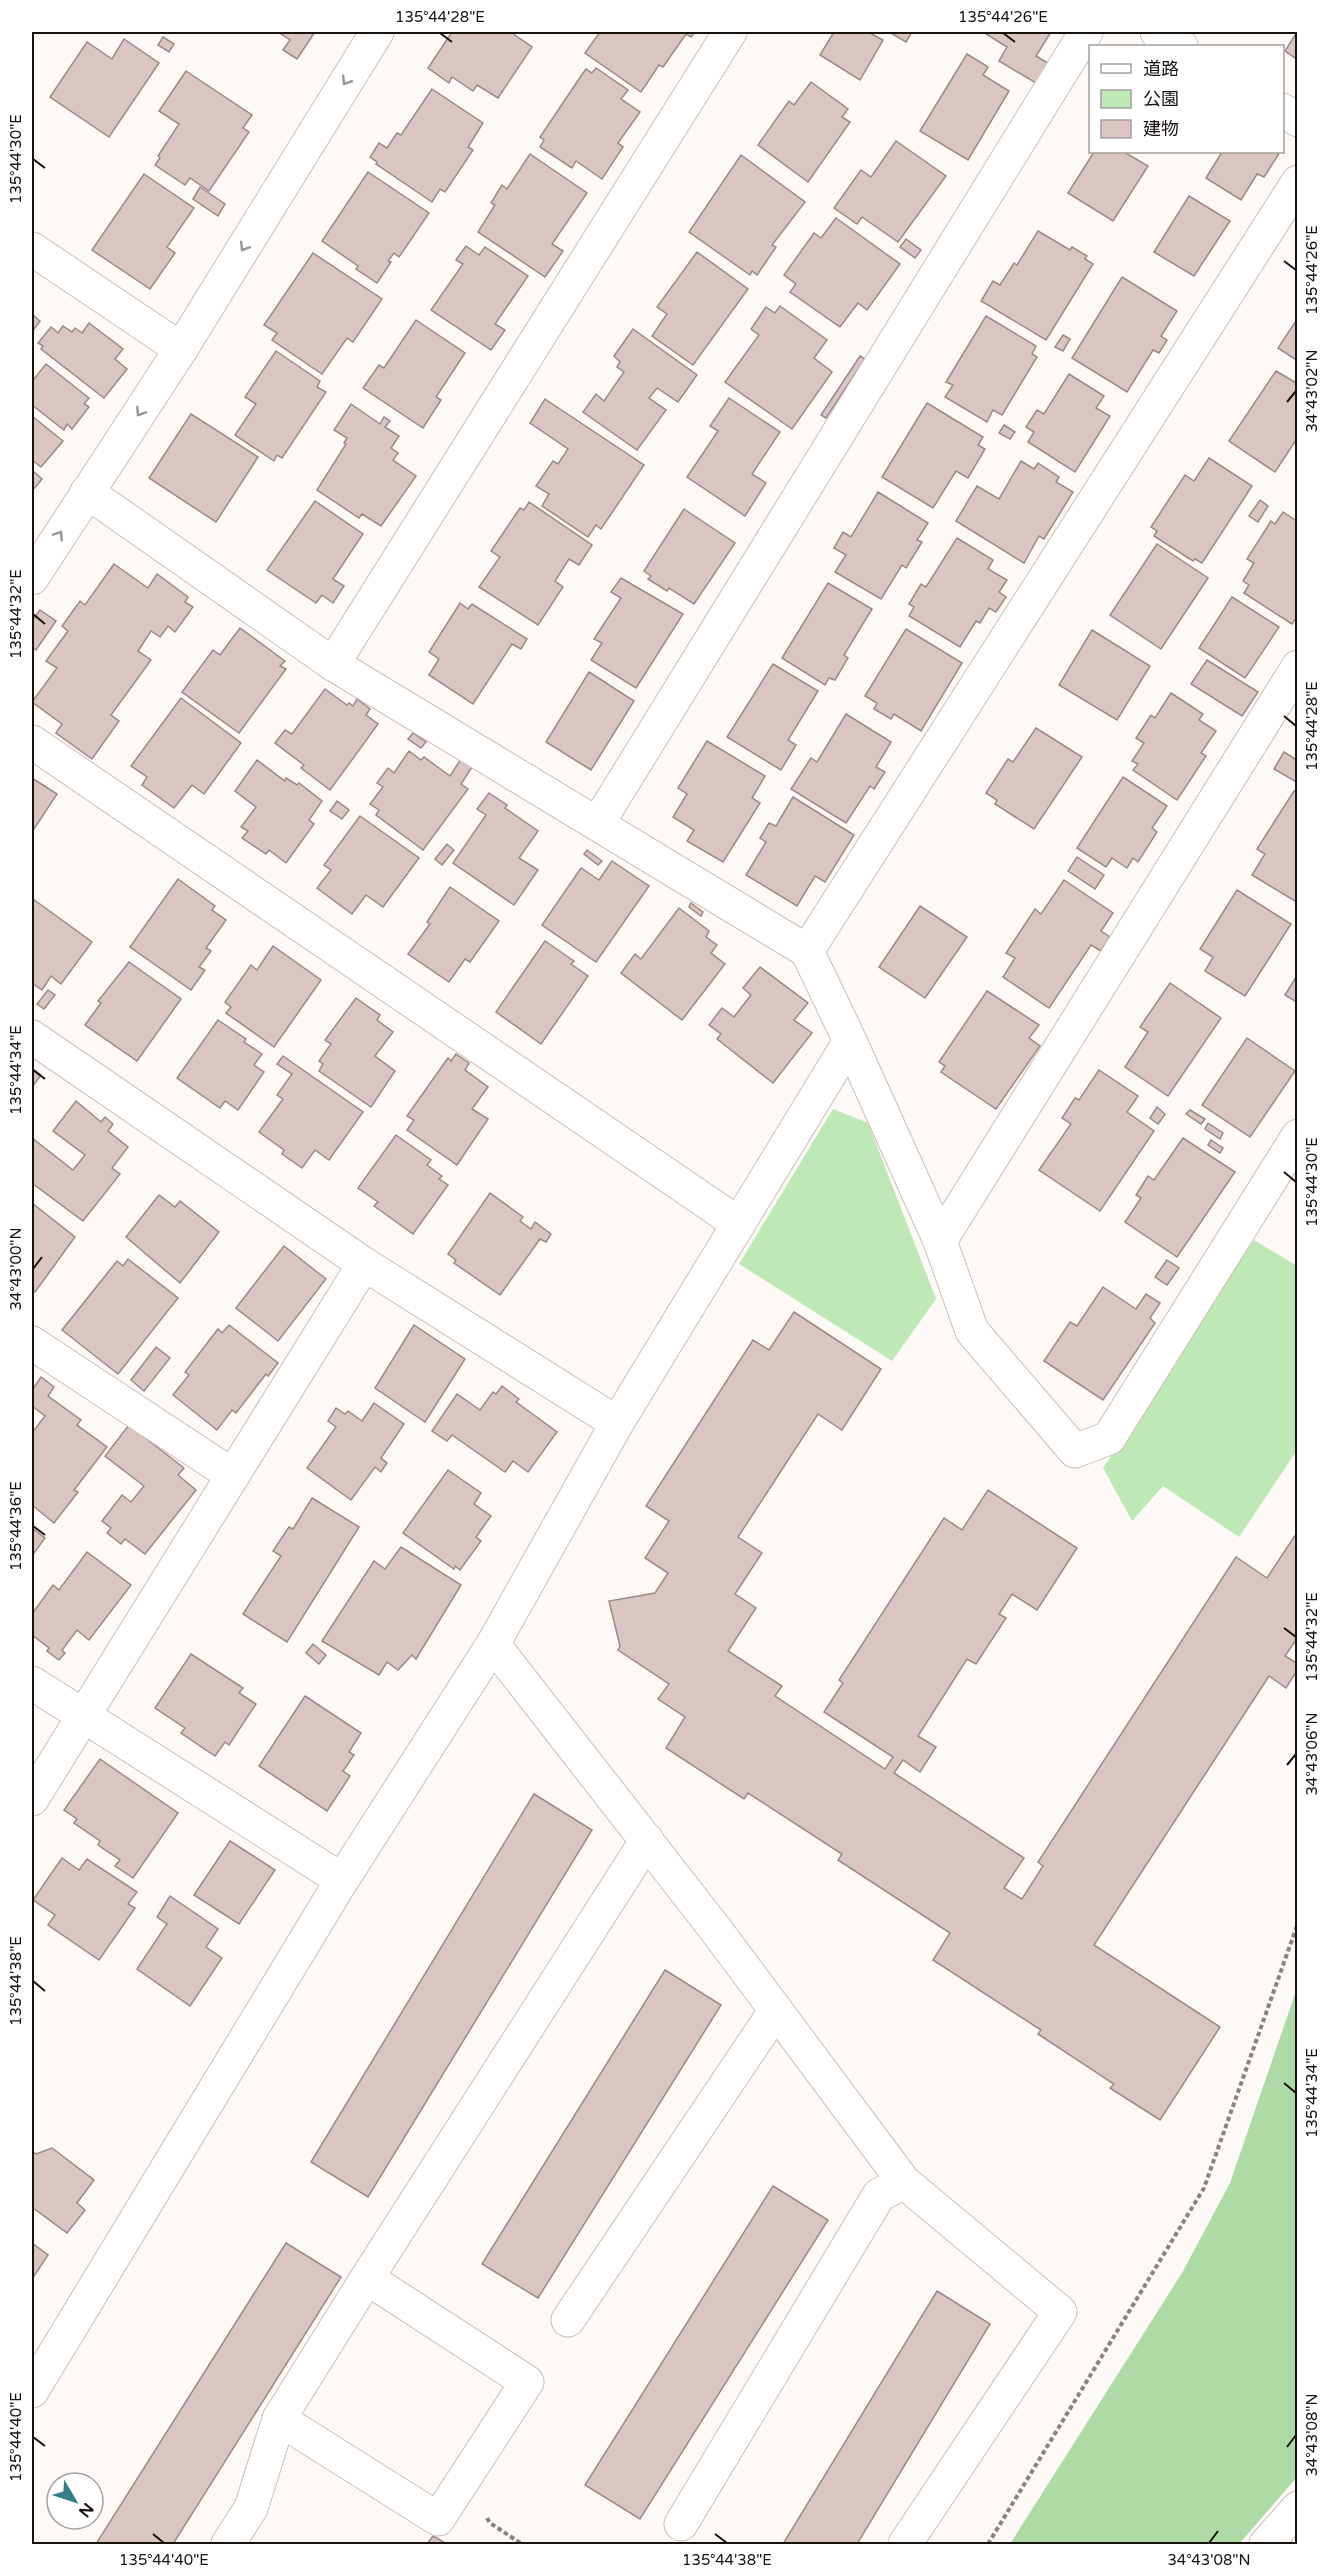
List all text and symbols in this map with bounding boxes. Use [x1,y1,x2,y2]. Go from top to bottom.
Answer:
text: 135°44'28"E [395,8,485,26]
text: 135°44'26"E [958,8,1048,26]
legend [1089,45,1284,153]
text: 道路 [1143,58,1179,80]
one-way arrow [342,75,354,85]
text: 公園 [1143,88,1179,110]
text: 135°44'30"E [7,114,25,204]
text: 建物 [1143,118,1179,140]
text: 135°44'26"E [1303,225,1321,315]
one-way arrow [239,241,251,251]
text: 34°43'02"N [1303,349,1321,433]
one-way arrow [135,406,147,416]
one-way arrow [52,531,64,541]
text: 135°44'32"E [7,569,25,659]
text: 135°44'28"E [1303,681,1321,771]
text: 135°44'34"E [7,1025,25,1115]
text: 135°44'30"E [1303,1137,1321,1227]
text: 34°43'00"N [7,1227,25,1311]
text: 135°44'36"E [7,1481,25,1571]
text: 135°44'32"E [1303,1592,1321,1682]
text: 34°43'06"N [1303,1712,1321,1796]
text: 135°44'38"E [7,1936,25,2026]
text: 135°44'34"E [1303,2048,1321,2138]
text: 135°44'40"E [7,2392,25,2482]
text: 34°43'08"N [1303,2393,1321,2477]
north arrow [45,2471,105,2531]
text: N [74,2499,98,2521]
text: 135°44'40"E [119,2551,209,2569]
text: 135°44'38"E [682,2551,772,2569]
text: 34°43'08"N [1167,2551,1251,2569]

